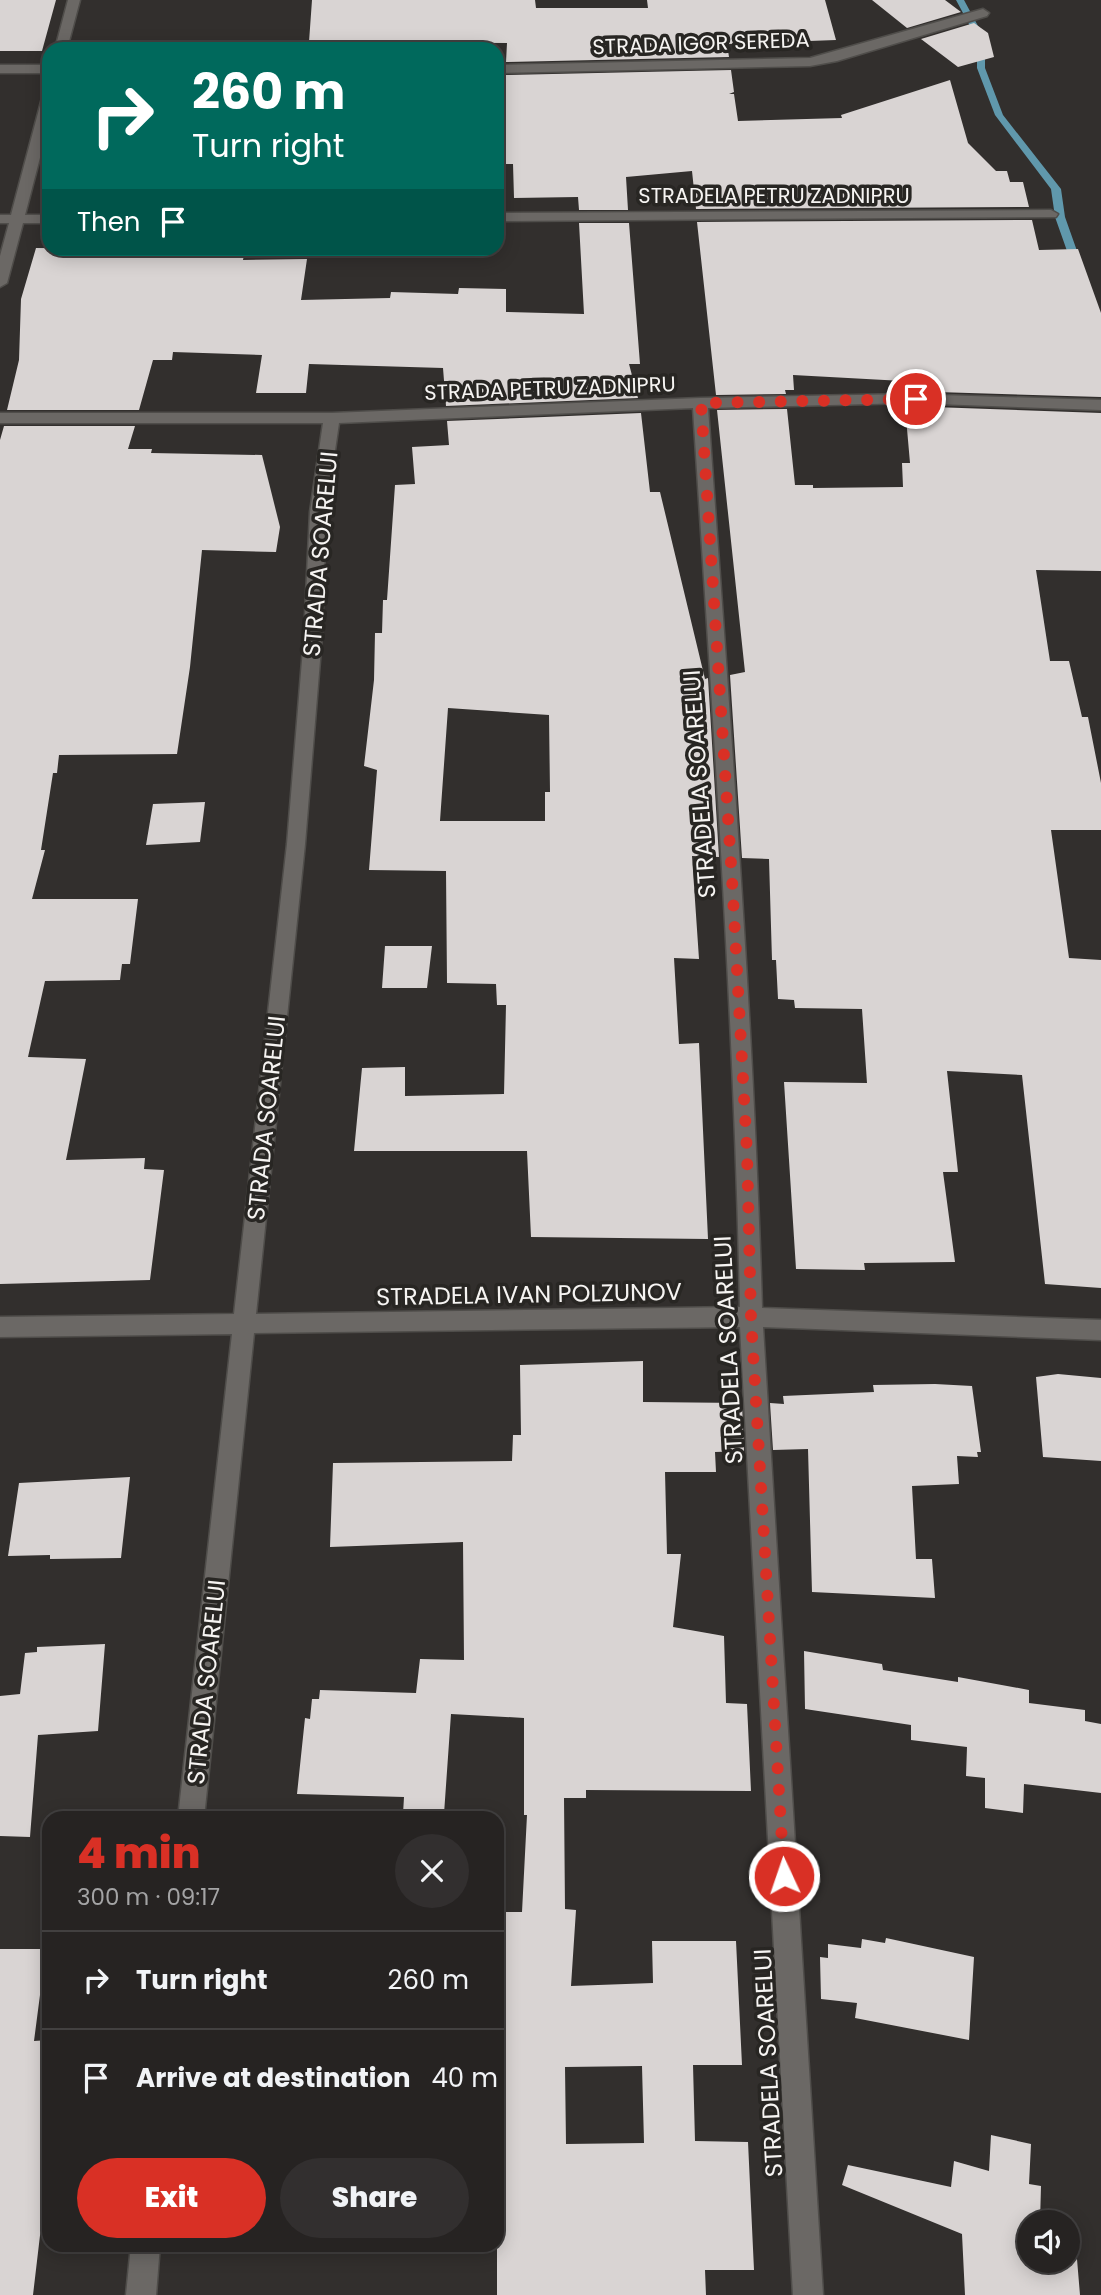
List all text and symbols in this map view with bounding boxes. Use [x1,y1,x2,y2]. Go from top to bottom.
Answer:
street label: STRADA IGOR SEREDA [592,25,810,61]
text: 260 m [192,58,345,126]
icon: right [77,70,168,161]
text: Turn right [192,123,344,168]
street label: STRADELA PETRU ZADNIPRU [638,181,910,210]
icon: arrive [154,203,192,241]
text: Then [77,204,140,240]
street label: STRADA PETRU ZADNIPRU [424,369,676,407]
pin [886,369,946,429]
icon: arrive [897,380,935,418]
street label: STRADA SOARELUI [295,450,345,658]
street label: STRADELA SOARELUI [675,669,723,899]
street label: STRADA SOARELUI [239,1014,293,1222]
street label: STRADELA SOARELUI [706,1235,750,1465]
street label: STRADELA IVAN POLZUNOV [376,1275,682,1313]
street label: STRADA SOARELUI [179,1578,233,1786]
text: 4 min [77,1824,201,1883]
button: close [395,1834,469,1908]
position arrow [747,1839,821,1913]
text: 300 m · 09:17 [77,1881,220,1913]
street label: STRADELA SOARELUI [746,1948,790,2178]
icon: right [77,1961,115,1999]
text: Turn right [136,1962,268,1998]
text: 260 m [387,1962,469,1998]
icon: arrive [77,2059,115,2097]
text: Arrive at destination [136,2060,411,2096]
text: 40 m [432,2060,498,2096]
button: Exit [77,2158,266,2238]
button: Share [280,2158,469,2238]
map controls [1017,2210,1080,2273]
button: sound [1017,2210,1080,2273]

